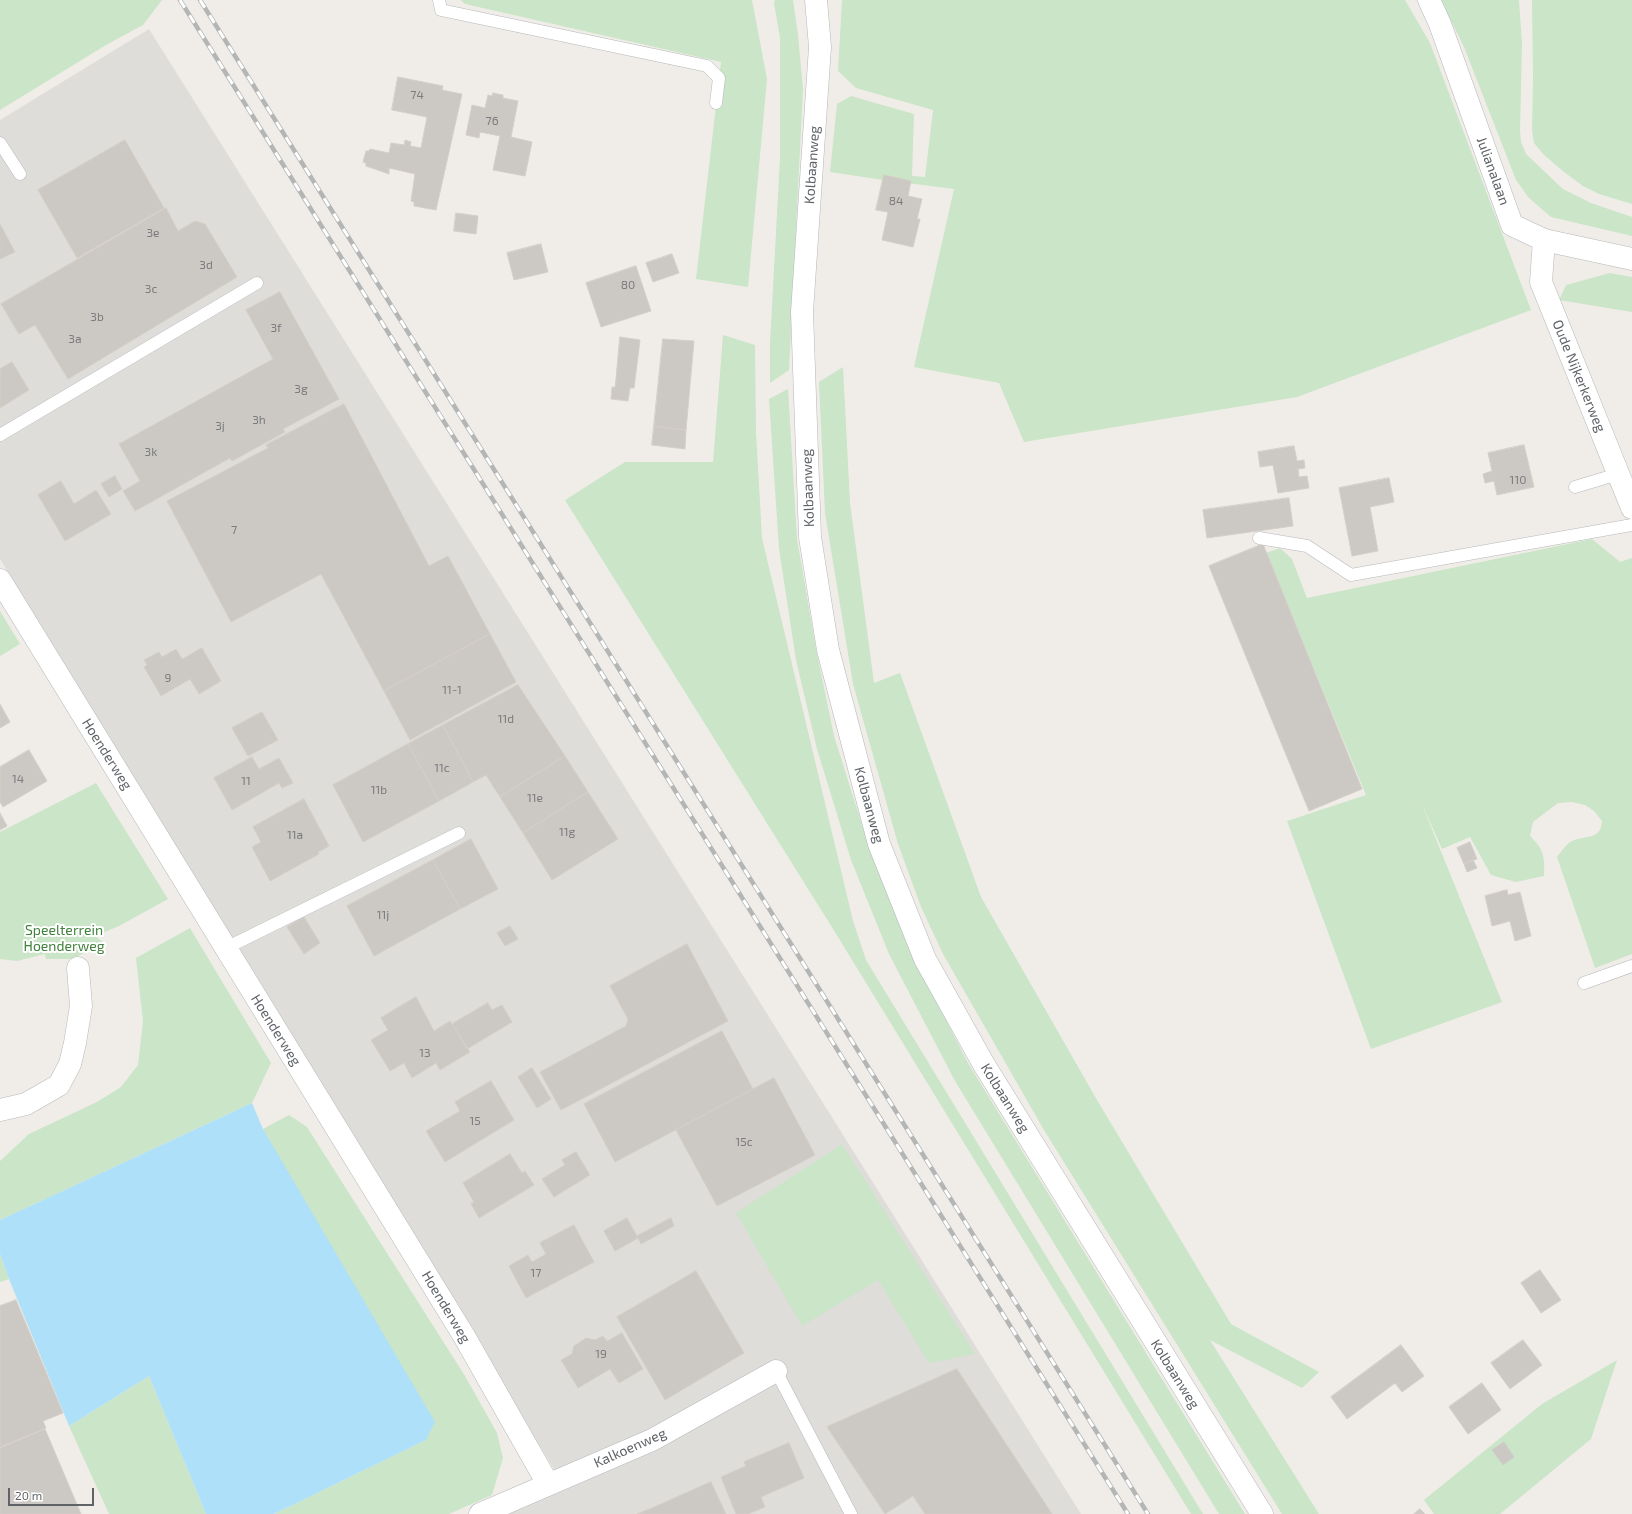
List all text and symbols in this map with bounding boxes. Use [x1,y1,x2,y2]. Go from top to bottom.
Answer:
house number: 74 [410,88,424,102]
house number: 76 [485,114,499,128]
street label: Kolbaanweg [801,125,823,205]
street label: Julianalaan [1473,135,1513,207]
house number: 84 [889,194,903,208]
house number: 3e [146,226,160,240]
house number: 3d [199,258,213,272]
house number: 80 [621,278,635,292]
house number: 3c [145,282,157,296]
house number: 3b [90,310,104,324]
street label: Oude Nijkerkerweg [1549,317,1609,435]
house number: 3f [270,321,282,335]
house number: 3a [68,332,82,346]
house number: 3g [294,382,308,396]
house number: 3h [252,413,266,427]
house number: 3j [215,419,225,433]
house number: 3k [145,445,157,459]
street label: Kolbaanweg [798,448,818,528]
house number: 110 [1510,473,1526,487]
house number: 7 [231,523,237,537]
house number: 9 [165,671,171,685]
house number: 11-1 [442,683,462,697]
house number: 11d [498,712,514,726]
street label: Hoenderweg [78,715,136,793]
house number: 11c [434,761,450,775]
street label: Kolbaanweg [851,765,887,845]
house number: 14 [12,772,24,786]
house number: 11 [241,774,251,788]
house number: 11b [371,783,387,797]
house number: 11e [527,791,543,805]
house number: 11g [559,825,575,839]
house number: 11a [287,828,303,842]
house number: 11j [377,908,389,922]
park label: Speelterrein Hoenderweg [24,922,104,954]
street label: Hoenderweg [247,991,305,1069]
house number: 13 [419,1046,431,1060]
street label: Kolbaanweg [977,1060,1033,1136]
house number: 15 [469,1114,481,1128]
house number: 15c [735,1135,753,1149]
house number: 17 [531,1266,541,1280]
street label: Hoenderweg [418,1268,474,1346]
street label: Kolbaanweg [1147,1336,1203,1412]
house number: 19 [595,1347,607,1361]
street label: Kalkoenweg [591,1425,669,1471]
scale bar [10,1480,96,1506]
text: 20 m [15,1488,42,1502]

